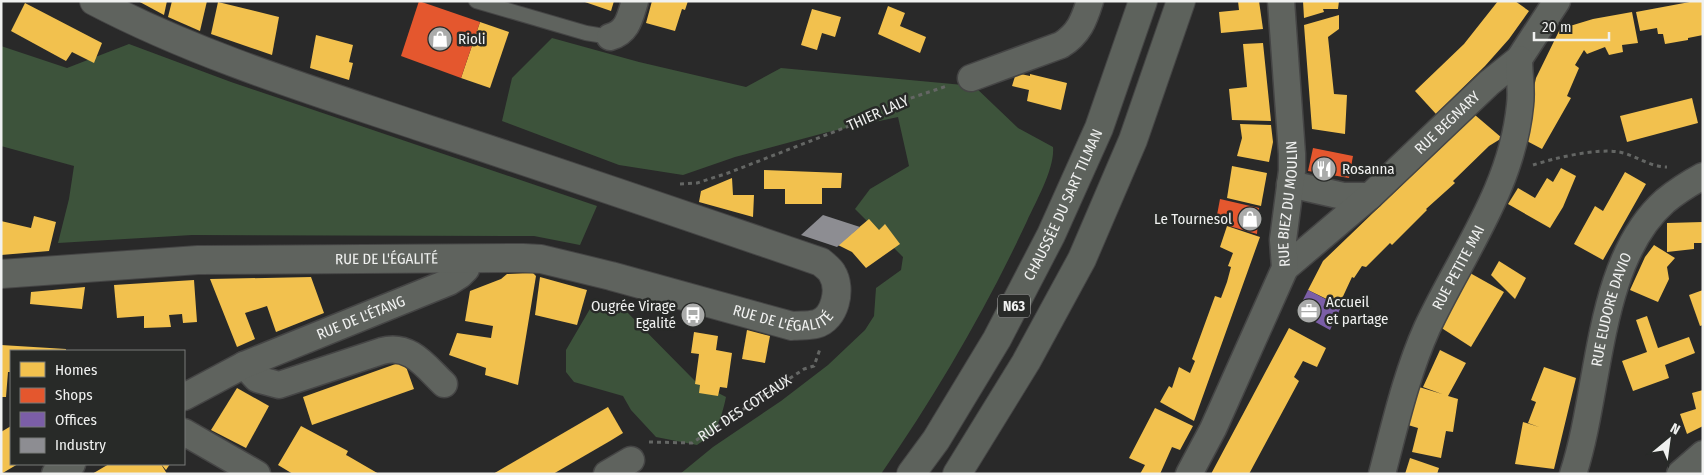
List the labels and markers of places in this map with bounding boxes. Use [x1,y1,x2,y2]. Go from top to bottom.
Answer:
shop icon: Rioli [427,26,453,52]
place label: Rioli [458,30,486,48]
restaurant icon: Rosanna [1311,156,1337,182]
place label: Rosanna [1342,160,1395,178]
shop icon: Le Tournesol [1237,206,1263,232]
place label: Le Tournesol [1154,210,1232,228]
place label: Accueil et partage [1326,293,1389,328]
place label: Ougrée Virage Egalité [591,297,676,332]
office icon: Accueil et partage [1296,298,1322,324]
bus stop icon: Ougrée Virage Egalité [680,302,706,328]

